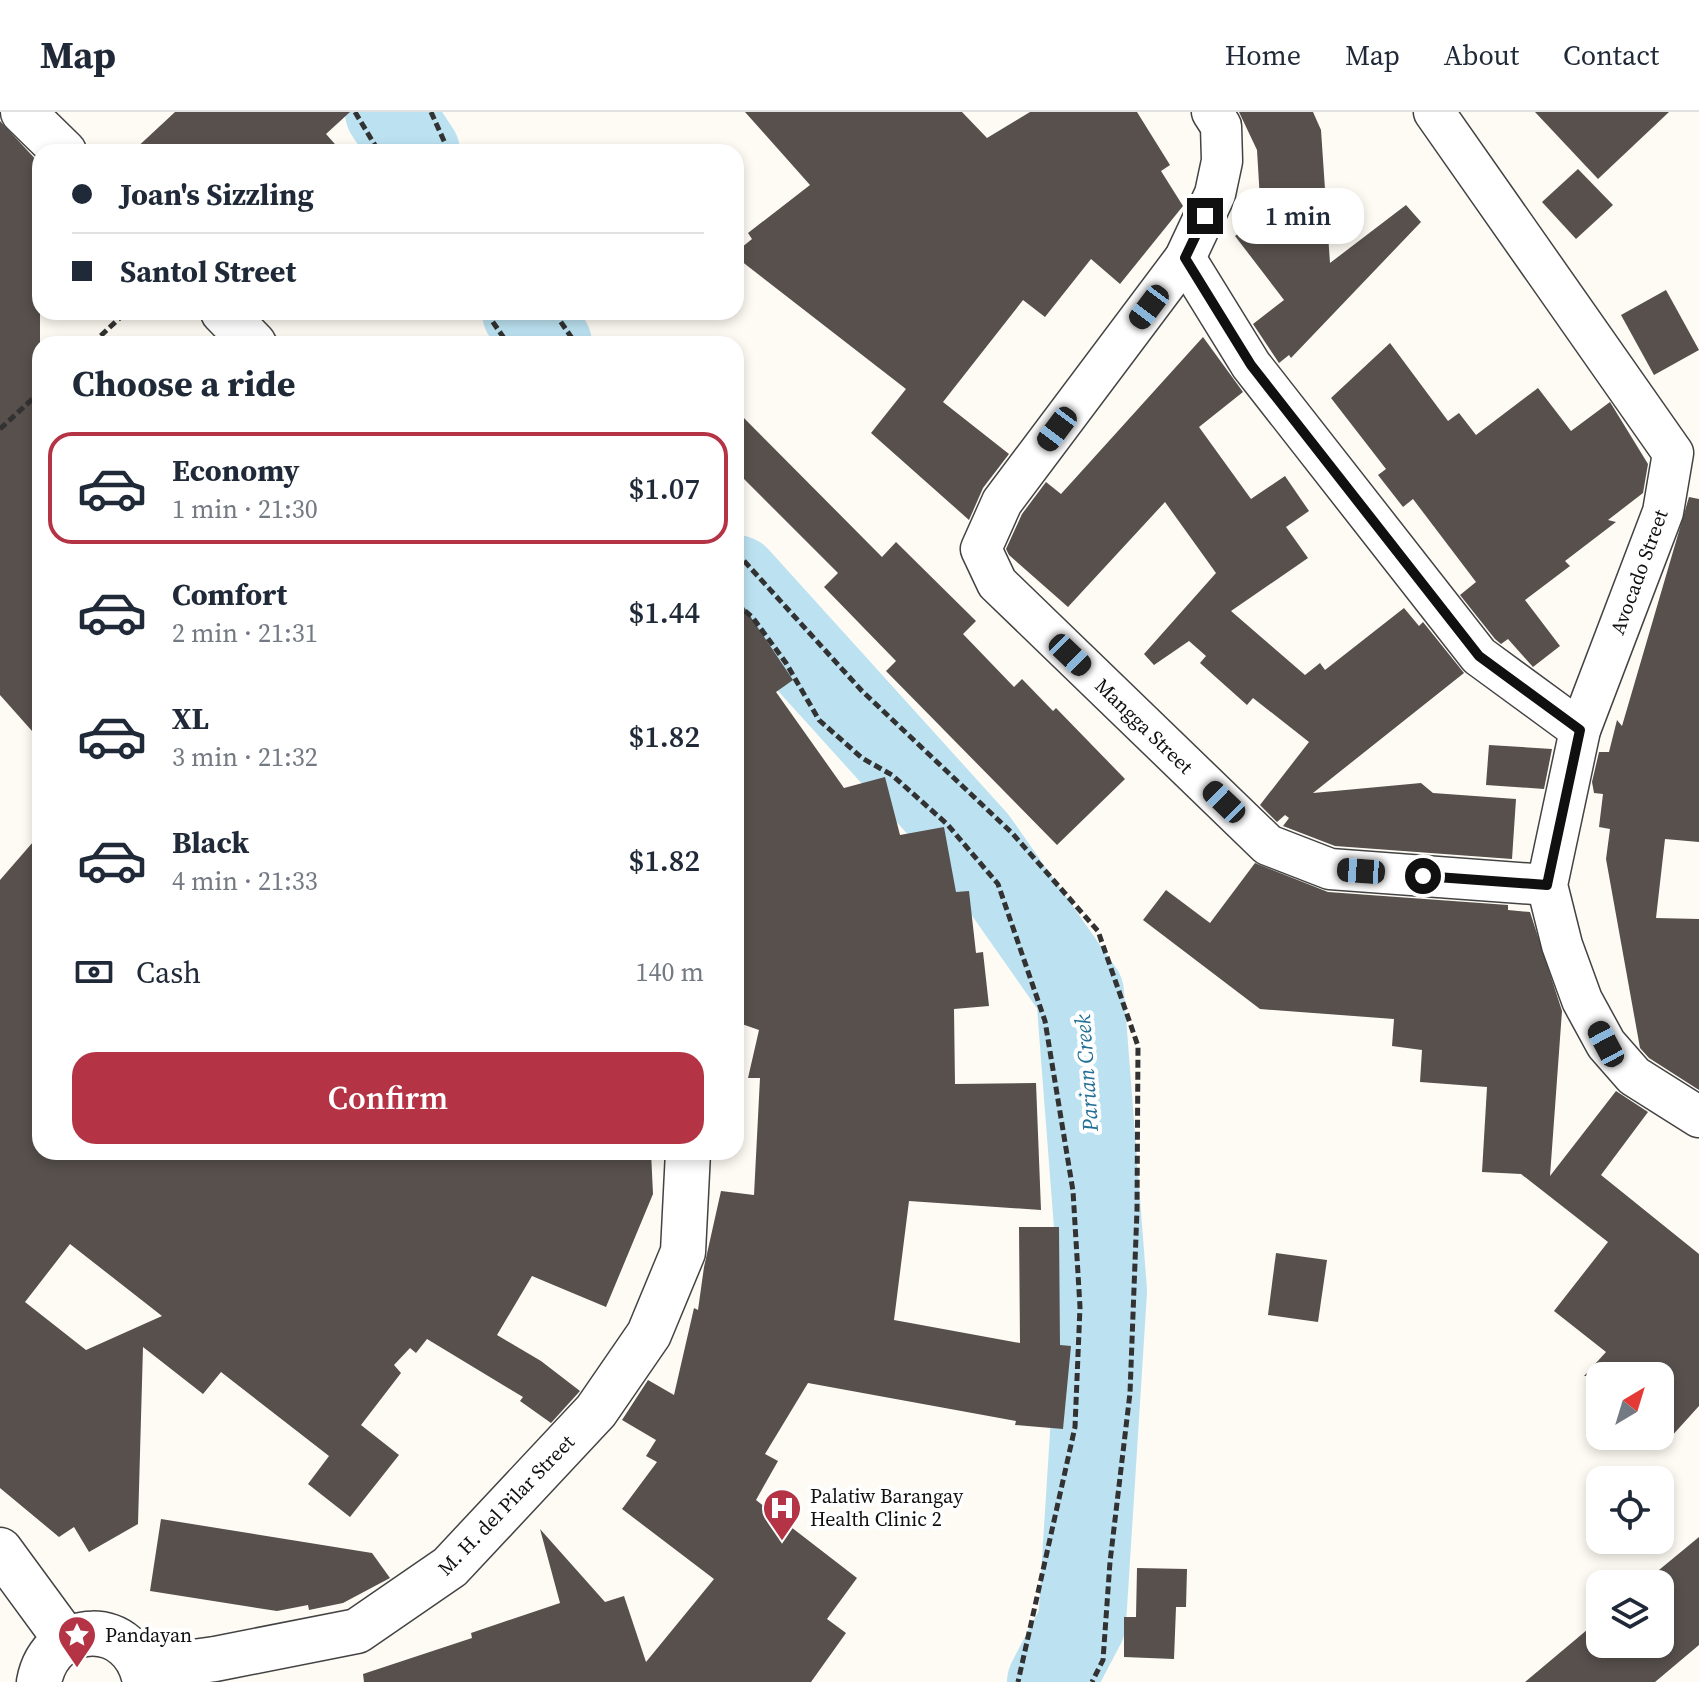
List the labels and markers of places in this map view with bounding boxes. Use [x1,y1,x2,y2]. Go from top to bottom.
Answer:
place label: Palatiw Barangay Health Clinic 2 [810,1482,964,1533]
hospital icon: Palatiw Barangay Health Clinic 2 [761,1487,803,1542]
place icon: Pandayan [56,1614,98,1669]
place label: Pandayan [105,1621,192,1649]

